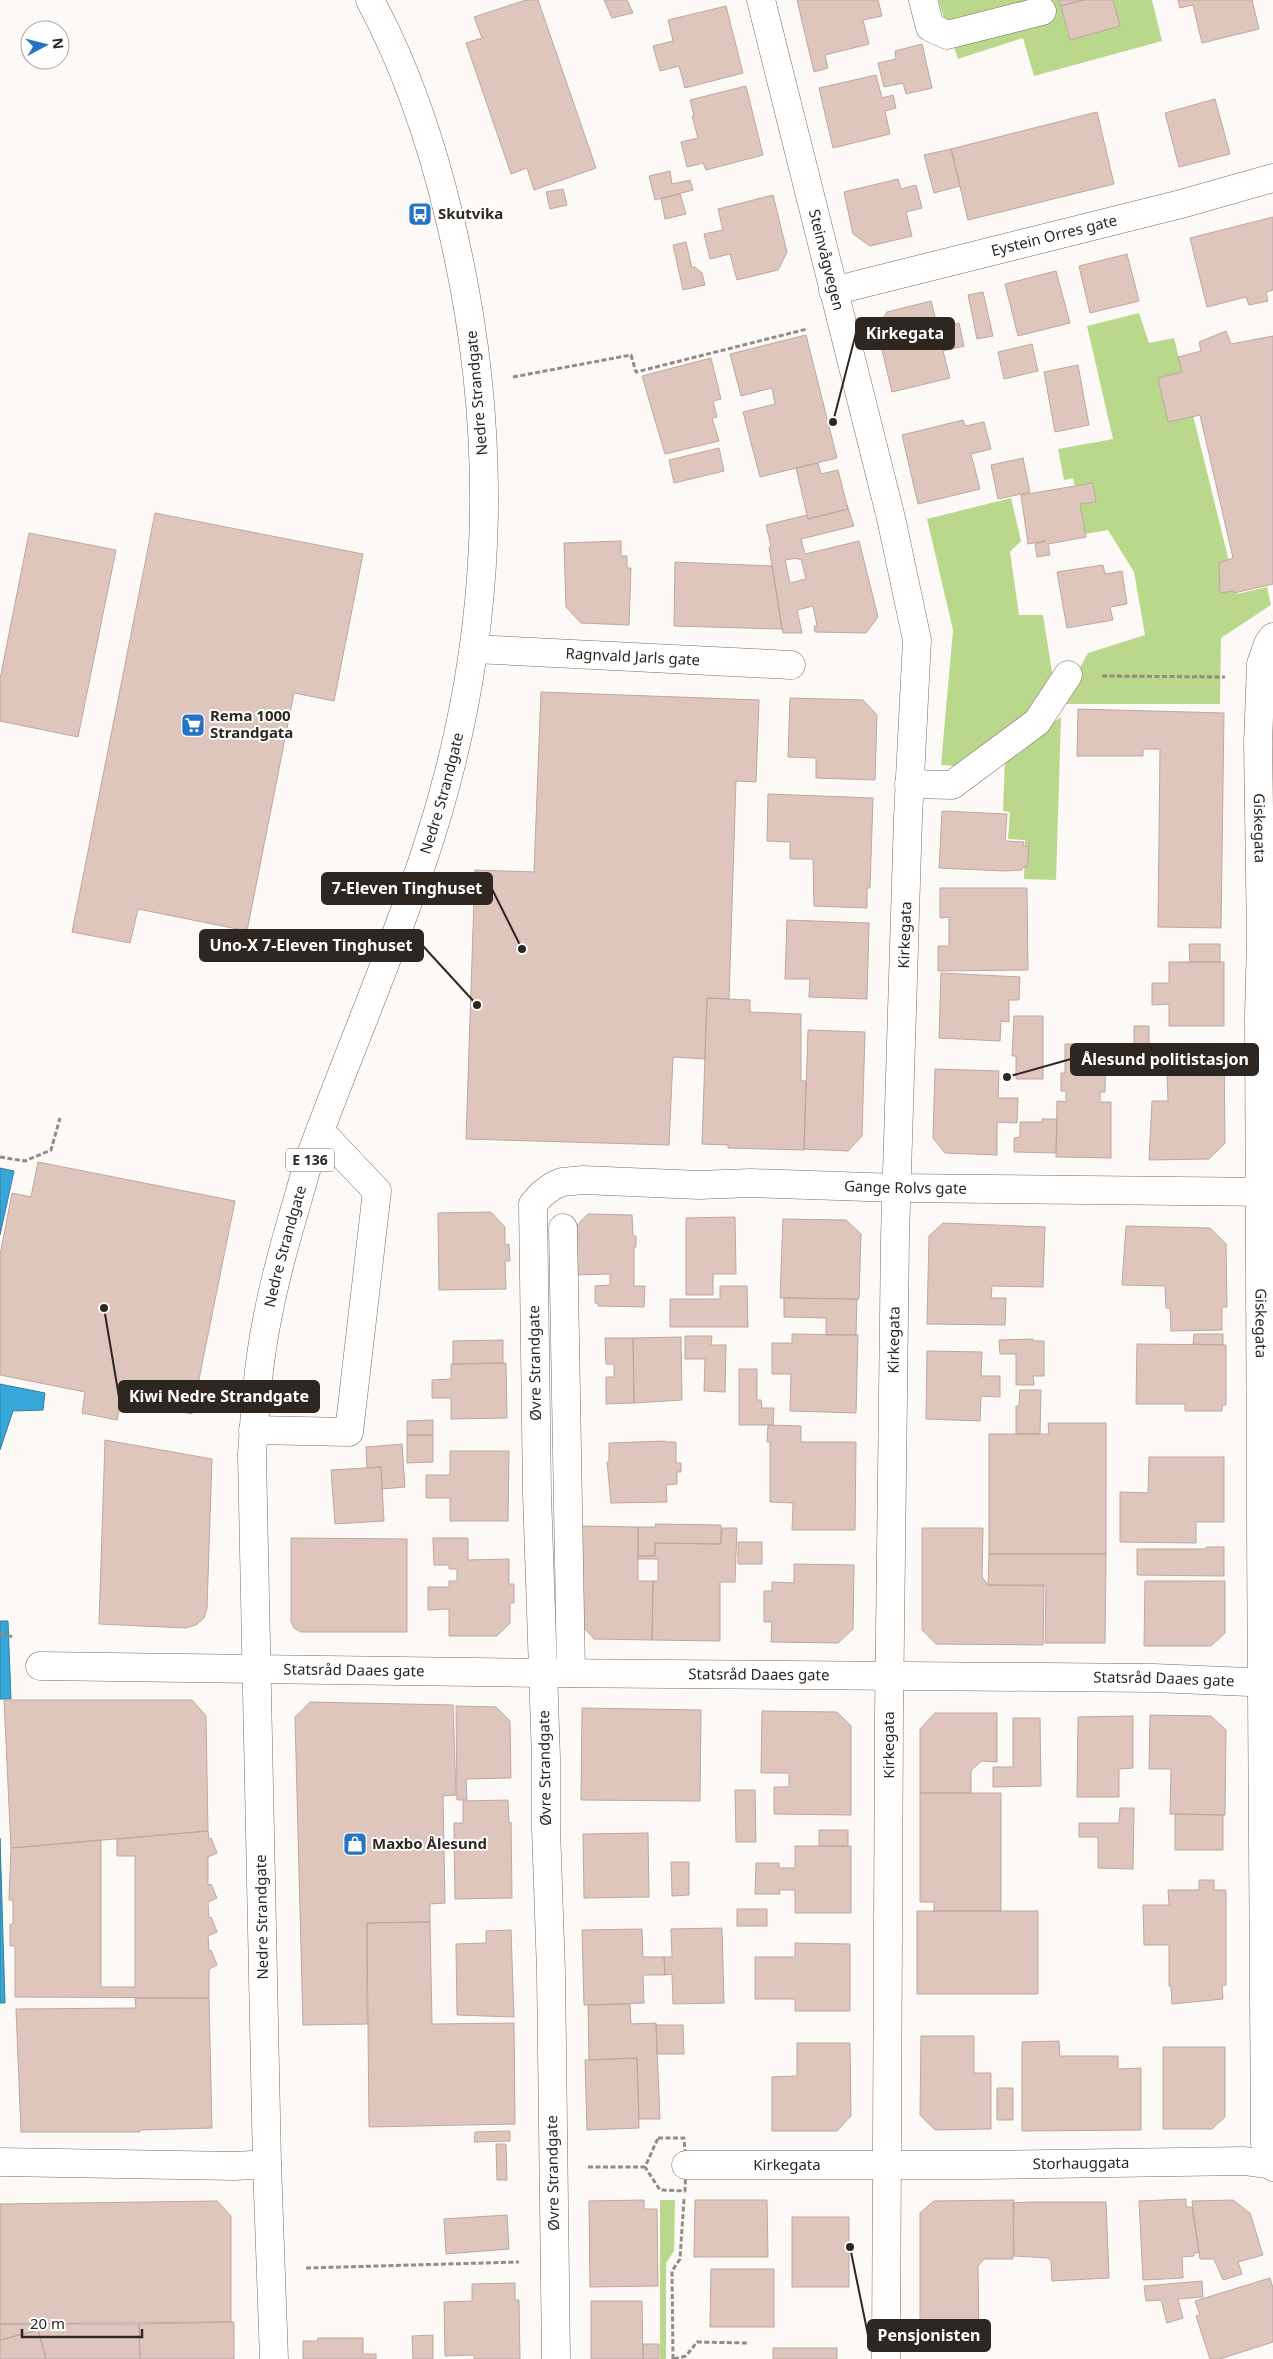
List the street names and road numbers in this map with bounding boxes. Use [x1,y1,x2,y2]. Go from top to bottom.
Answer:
street label: Steinvågvegen [805,207,850,312]
street label: Eystein Orres gate [989,209,1119,260]
street label: Nedre Strandgate [461,330,491,456]
street label: Ragnvald Jarls gate [565,643,701,669]
street label: Nedre Strandgate [415,730,467,856]
street label: Giskegata [1250,793,1271,863]
street label: Kirkegata [893,901,915,969]
road number: E 136 [286,1148,334,1172]
street label: Gange Rolvs gate [844,1175,967,1198]
street label: Nedre Strandgate [259,1183,310,1309]
street label: Giskegata [1251,1288,1272,1358]
street label: Øvre Strandgate [523,1305,545,1421]
street label: Kirkegata [882,1306,904,1374]
street label: Statsråd Daaes gate [283,1658,425,1680]
street label: Statsråd Daaes gate [688,1663,830,1684]
street label: Statsråd Daaes gate [1093,1667,1235,1690]
street label: Øvre Strandgate [533,1710,555,1826]
street label: Kirkegata [878,1711,898,1779]
street label: Nedre Strandgate [250,1854,272,1980]
street label: Øvre Strandgate [541,2115,563,2231]
street label: Storhauggata [1032,2152,1129,2173]
street label: Kirkegata [753,2154,821,2174]

